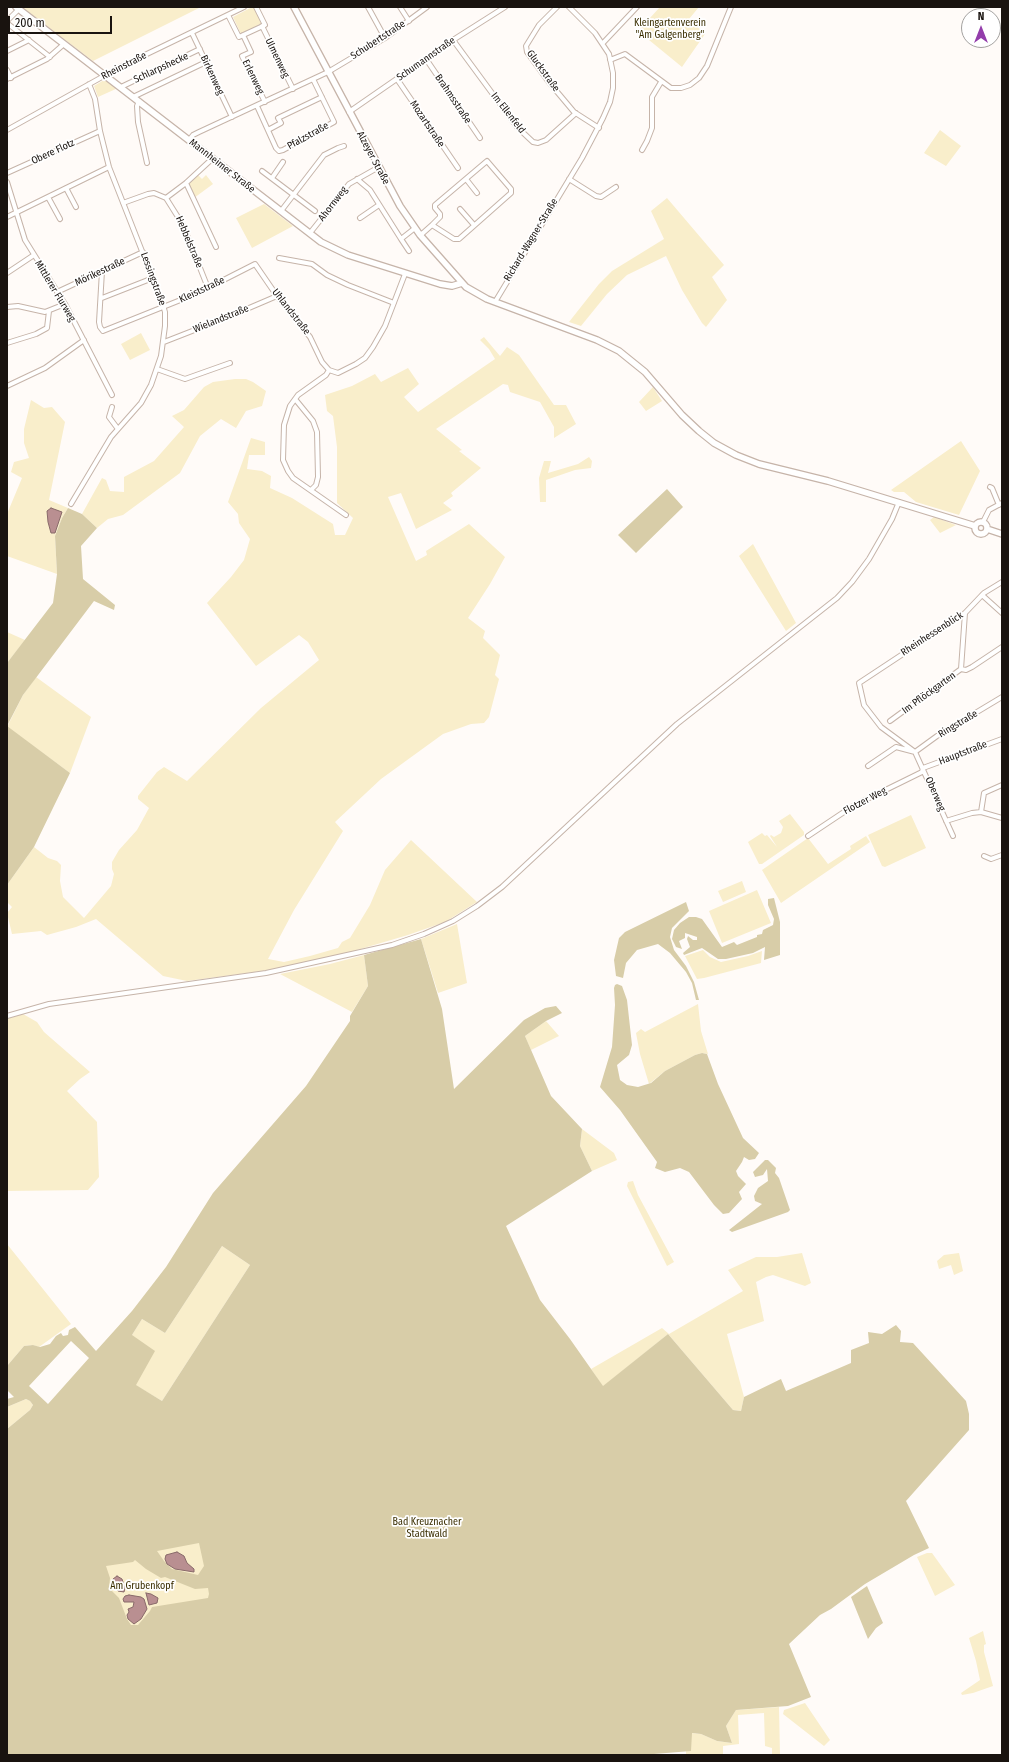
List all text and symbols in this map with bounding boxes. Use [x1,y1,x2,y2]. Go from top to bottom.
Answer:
scale bar [10,8,114,34]
north arrow [961,8,1001,48]
text: N [978,10,984,23]
text: 200 m [15,16,45,30]
park label: Kleingartenverein "Am Galgenberg" [634,17,706,40]
street label: Schubertstraße [348,18,408,62]
street label: Schumannstraße [394,34,458,84]
street label: Ulmenweg [262,36,292,80]
street label: Gluckstraße [524,48,562,94]
street label: Rheinstraße [99,49,149,83]
street label: Schlarpshecke [132,50,190,86]
street label: Birkenweg [198,53,226,97]
street label: Erlenweg [239,58,267,96]
street label: Brahmsstraße [432,72,474,126]
street label: Im Ellenfeld [488,90,528,136]
street label: Mozartstraße [407,98,447,150]
street label: Pfalzstraße [285,120,331,152]
street label: Alzeyer Straße [354,129,392,187]
street label: Obere Flotz [29,137,77,167]
street label: Mannheimer Straße [187,137,257,195]
street label: Ahornweg [316,184,350,224]
street label: Richard-Wagner-Straße [501,196,561,284]
street label: Hebbelstraße [173,214,205,270]
street label: Lessingstraße [138,251,168,307]
street label: Mörikestraße [73,255,127,289]
street label: Mittlerer Flurweg [32,258,78,324]
street label: Kleiststraße [177,274,227,306]
street label: Uhlandstraße [269,287,313,337]
street label: Wielandstraße [191,302,251,336]
street label: Rheinhessenblick [899,609,965,659]
street label: Im Pflöckgarten [900,669,958,717]
street label: Ringstraße [936,708,980,740]
street label: Hauptstraße [937,738,989,768]
street label: Oberweg [922,775,948,813]
street label: Flotzer Weg [841,785,889,817]
park label: Bad Kreuznacher Stadtwald [393,1516,461,1540]
park label: Am Grubenkopf [110,1580,174,1592]

